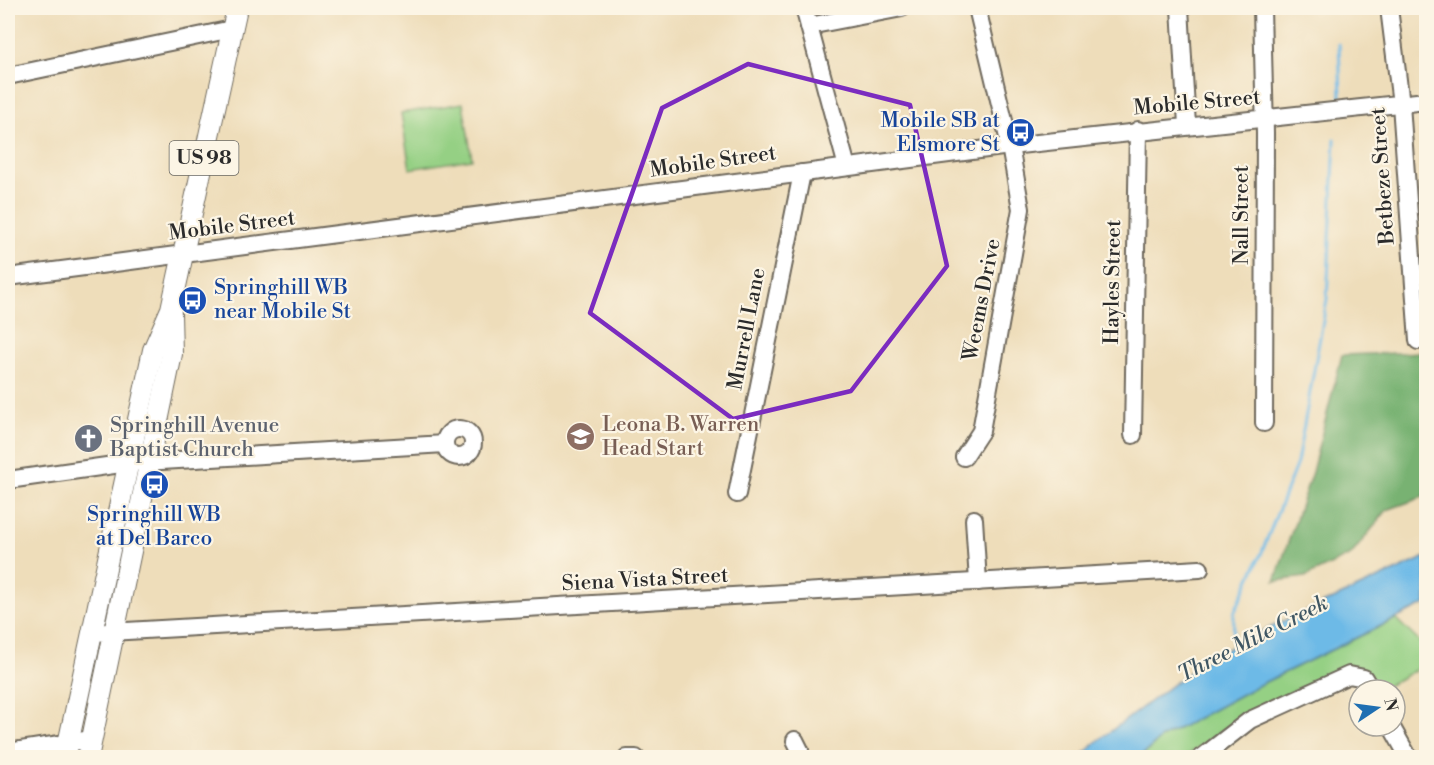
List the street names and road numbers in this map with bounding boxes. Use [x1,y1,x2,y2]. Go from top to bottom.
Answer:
street label: Mobile Street [1132,84,1262,122]
street label: Betbeze Street [1365,106,1401,247]
street label: Mobile Street [648,140,778,184]
road number: US 98 [170,141,238,175]
street label: Nall Street [1229,165,1255,265]
street label: Mobile Street [167,205,297,247]
street label: Hayles Street [1099,219,1127,345]
street label: Weems Drive [957,237,1007,364]
street label: Murrell Lane [722,266,772,392]
street label: Siena Vista Street [561,563,730,597]

